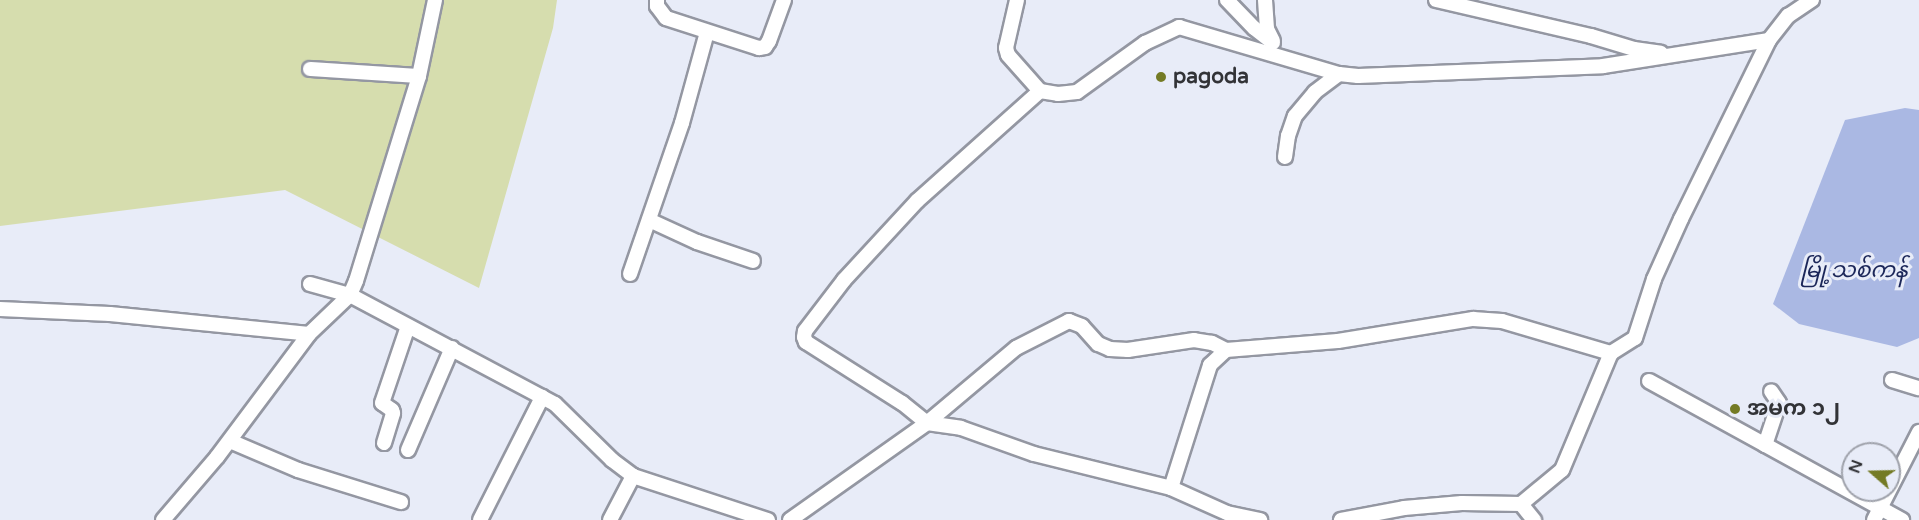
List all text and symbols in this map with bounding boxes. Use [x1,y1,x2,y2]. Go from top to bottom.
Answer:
place label: pagoda [1173,64,1249,90]
marker: pagoda [1154,70,1168,84]
water label: မြို့သစ်ကန် [1800,258,1908,284]
place label: အမက ၁၂ [1747,396,1840,422]
marker: အမက ၁၂ [1728,402,1742,416]
north arrow [1841,442,1901,502]
text: N [1844,457,1868,476]

